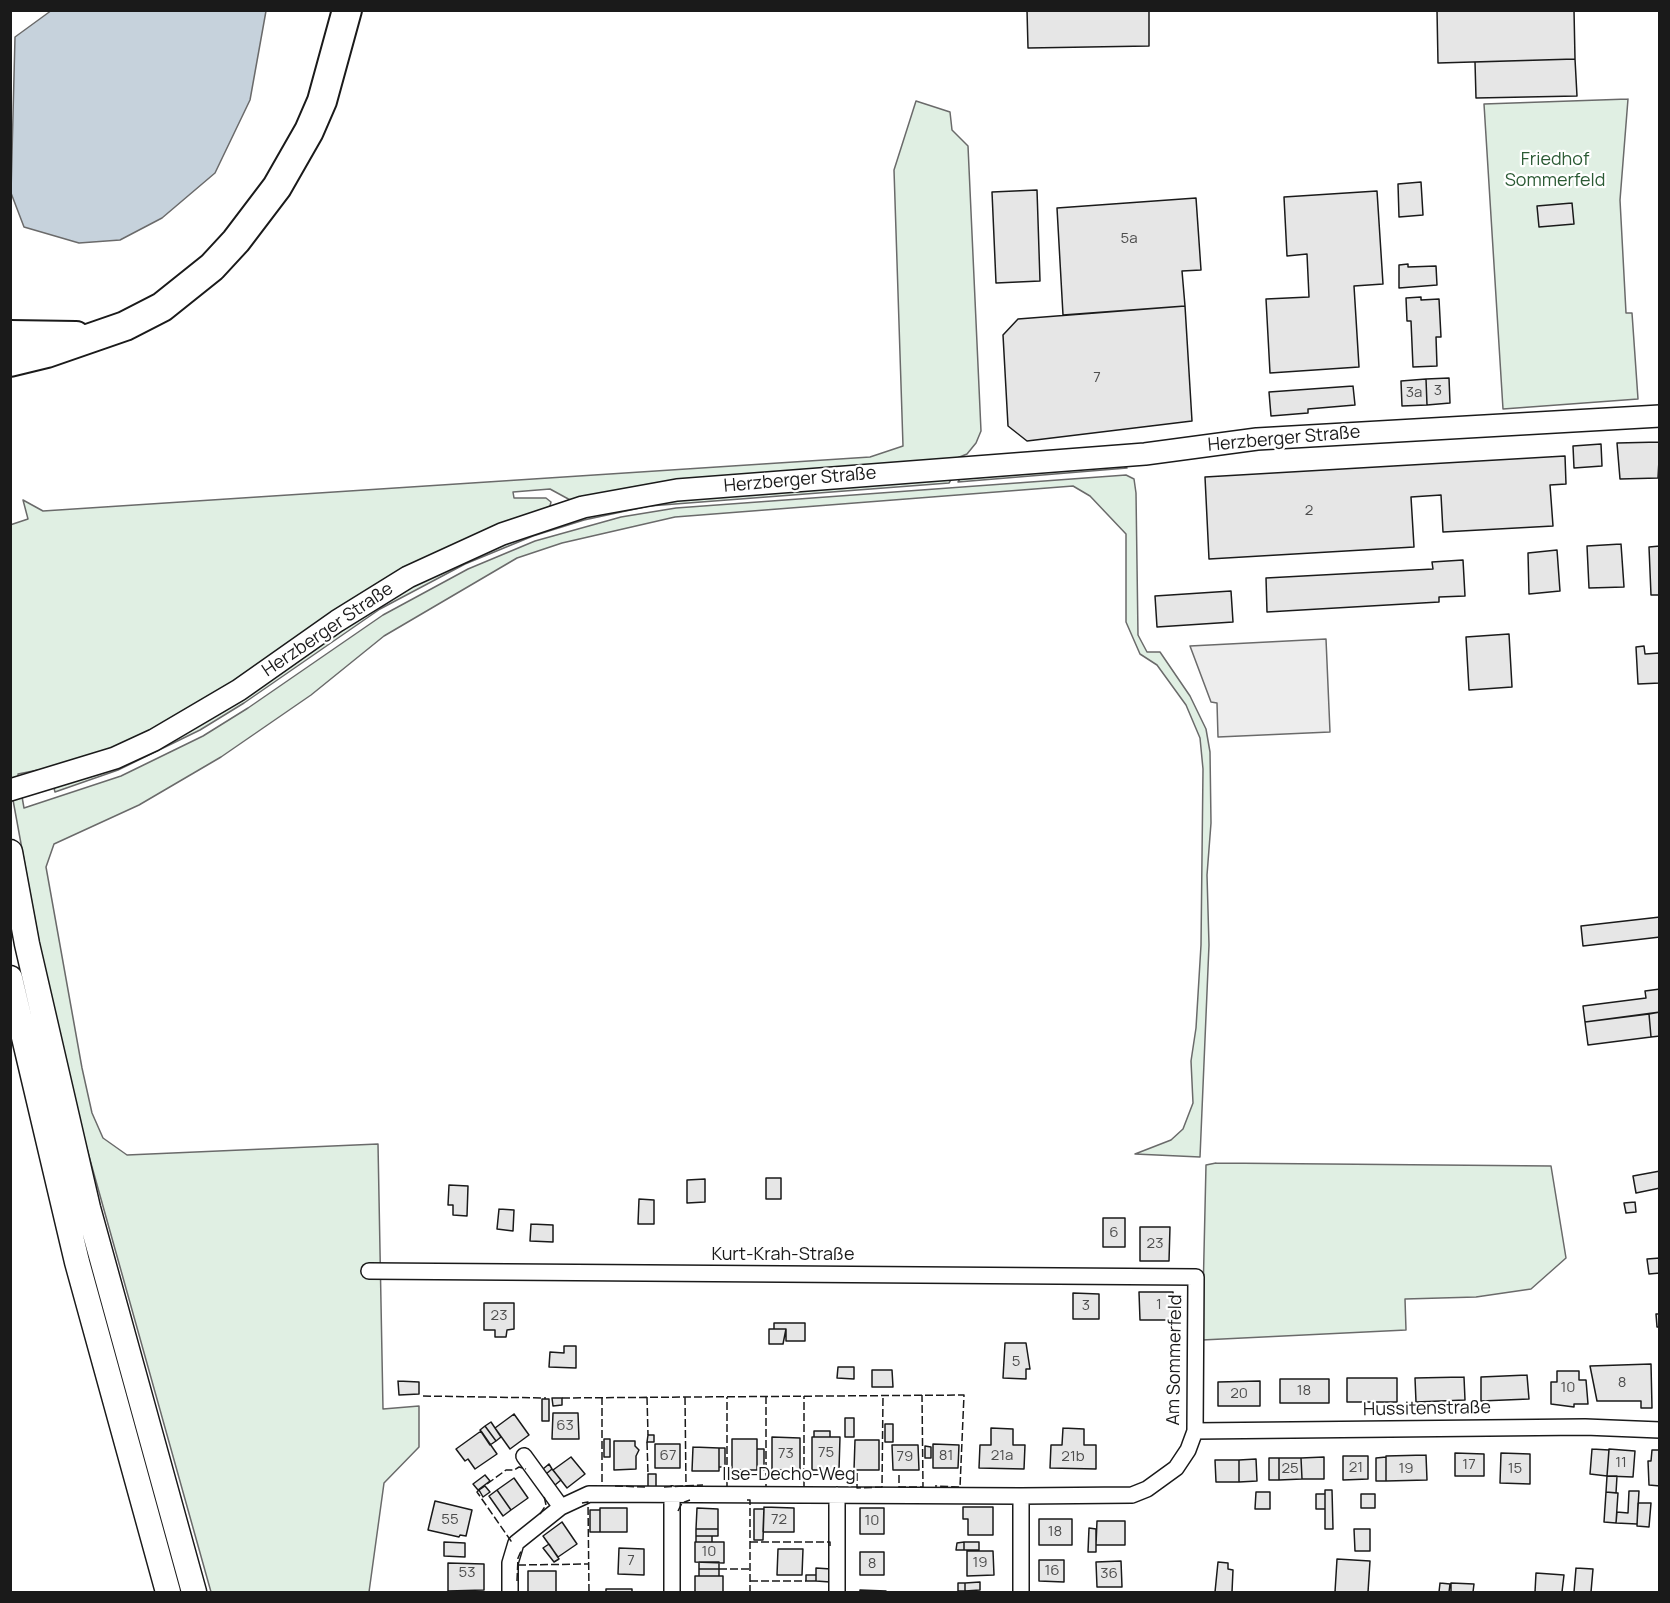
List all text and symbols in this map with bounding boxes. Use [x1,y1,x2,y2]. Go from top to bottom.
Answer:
park label: Friedhof Sommerfeld [1505,149,1605,192]
house number: 5a [1121,230,1137,248]
house number: 7 [1093,369,1101,387]
house number: 3 [1434,382,1442,400]
house number: 3a [1406,384,1422,402]
street label: Herzberger Straße [1207,422,1361,456]
street label: Herzberger Straße [723,463,877,497]
house number: 2 [1305,502,1313,520]
street label: Herzberger Straße [258,578,398,682]
house number: 6 [1109,1224,1119,1242]
house number: 23 [1147,1235,1163,1253]
street label: Kurt-Krah-Straße [712,1244,854,1266]
street label: Am Sommerfeld [1163,1294,1187,1426]
house number: 1 [1156,1296,1162,1314]
house number: 3 [1082,1297,1090,1315]
house number: 23 [491,1307,507,1325]
house number: 5 [1012,1353,1020,1371]
house number: 8 [1618,1374,1626,1392]
house number: 10 [1561,1379,1575,1397]
house number: 18 [1297,1382,1311,1400]
house number: 20 [1230,1385,1248,1403]
street label: Hussitenstraße [1363,1397,1491,1421]
house number: 63 [556,1417,574,1435]
house number: 75 [818,1444,834,1462]
house number: 73 [778,1445,794,1463]
house number: 67 [660,1447,676,1465]
house number: 81 [939,1447,953,1465]
house number: 21a [991,1447,1013,1465]
house number: 79 [897,1448,913,1466]
house number: 21b [1061,1448,1085,1466]
house number: 11 [1615,1454,1627,1472]
house number: 17 [1462,1456,1476,1474]
house number: 21 [1349,1459,1363,1477]
house number: 25 [1281,1460,1299,1478]
house number: 19 [1398,1460,1414,1478]
house number: 15 [1508,1460,1522,1478]
street label: Ilse-Decho-Weg [722,1464,856,1486]
house number: 55 [441,1511,459,1529]
house number: 72 [771,1511,787,1529]
house number: 10 [865,1512,879,1530]
house number: 18 [1048,1523,1062,1541]
house number: 10 [702,1543,716,1561]
house number: 7 [627,1552,635,1570]
house number: 19 [972,1554,988,1572]
house number: 8 [868,1555,876,1573]
house number: 16 [1044,1562,1060,1580]
house number: 53 [459,1564,475,1582]
house number: 36 [1100,1565,1118,1583]

